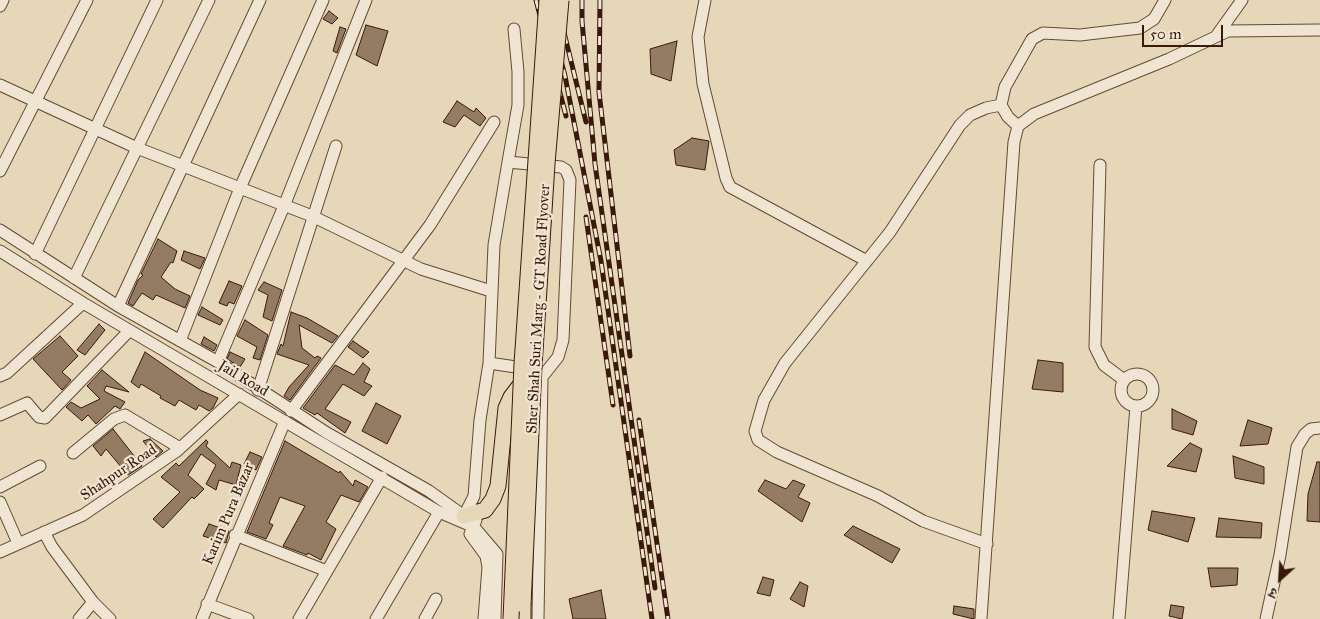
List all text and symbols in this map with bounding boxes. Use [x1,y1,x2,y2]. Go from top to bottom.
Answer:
scale bar [1145,15,1226,47]
text: 50 m [1150,25,1182,43]
street label: Sher Shah Suri Marg - GT Road Flyover [523,184,555,434]
street label: Jail Road [215,357,271,401]
street label: Shahpur Road [78,441,160,505]
street label: Karim Pura Bazar [199,460,259,568]
north arrow [1255,554,1305,604]
text: उ [1266,584,1280,602]

